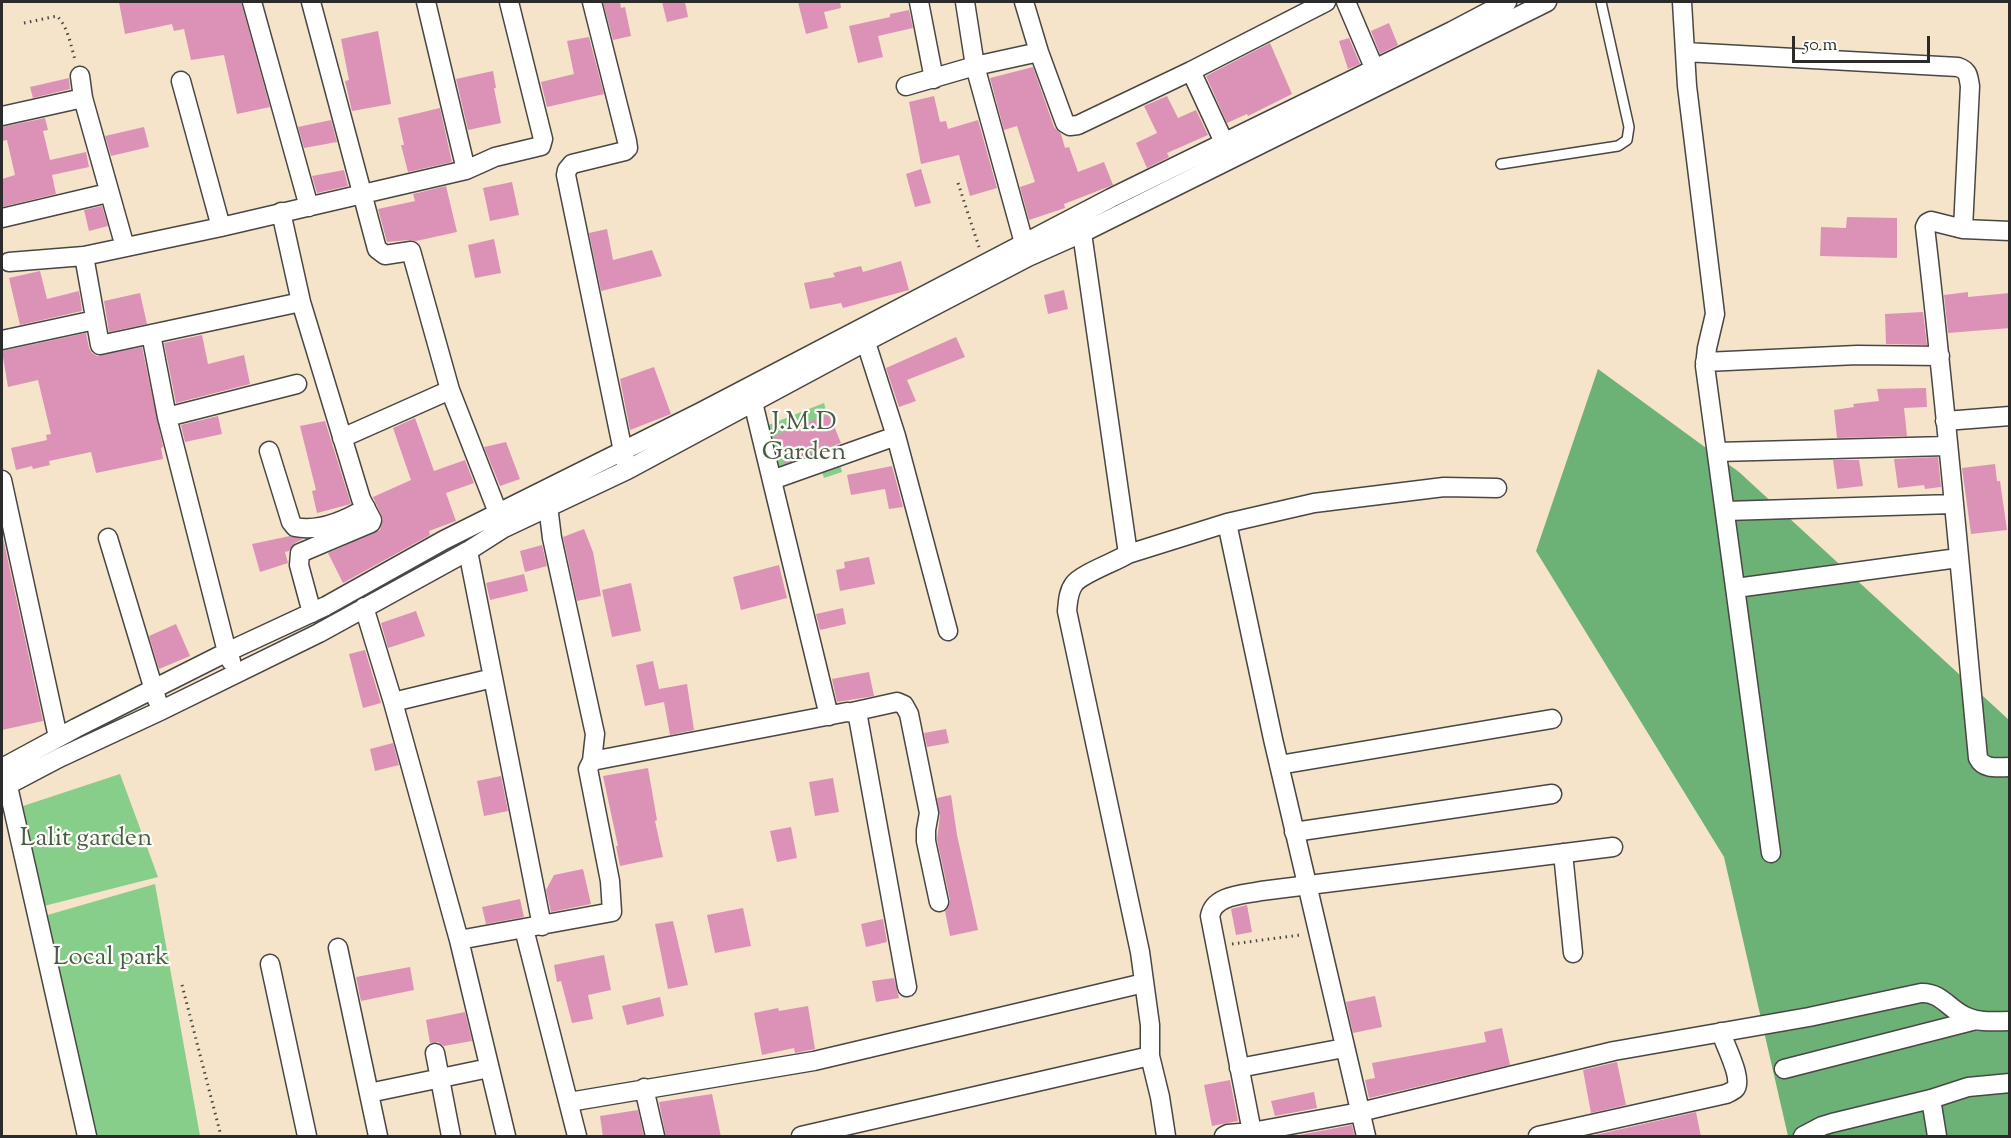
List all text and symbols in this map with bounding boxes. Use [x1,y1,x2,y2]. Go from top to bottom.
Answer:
scale bar [1795,24,1933,62]
text: 50 m [1803,33,1837,59]
park label: J.M.D Garden [762,409,846,470]
park label: Lalit garden [20,825,152,857]
park label: Local park [53,944,169,976]

